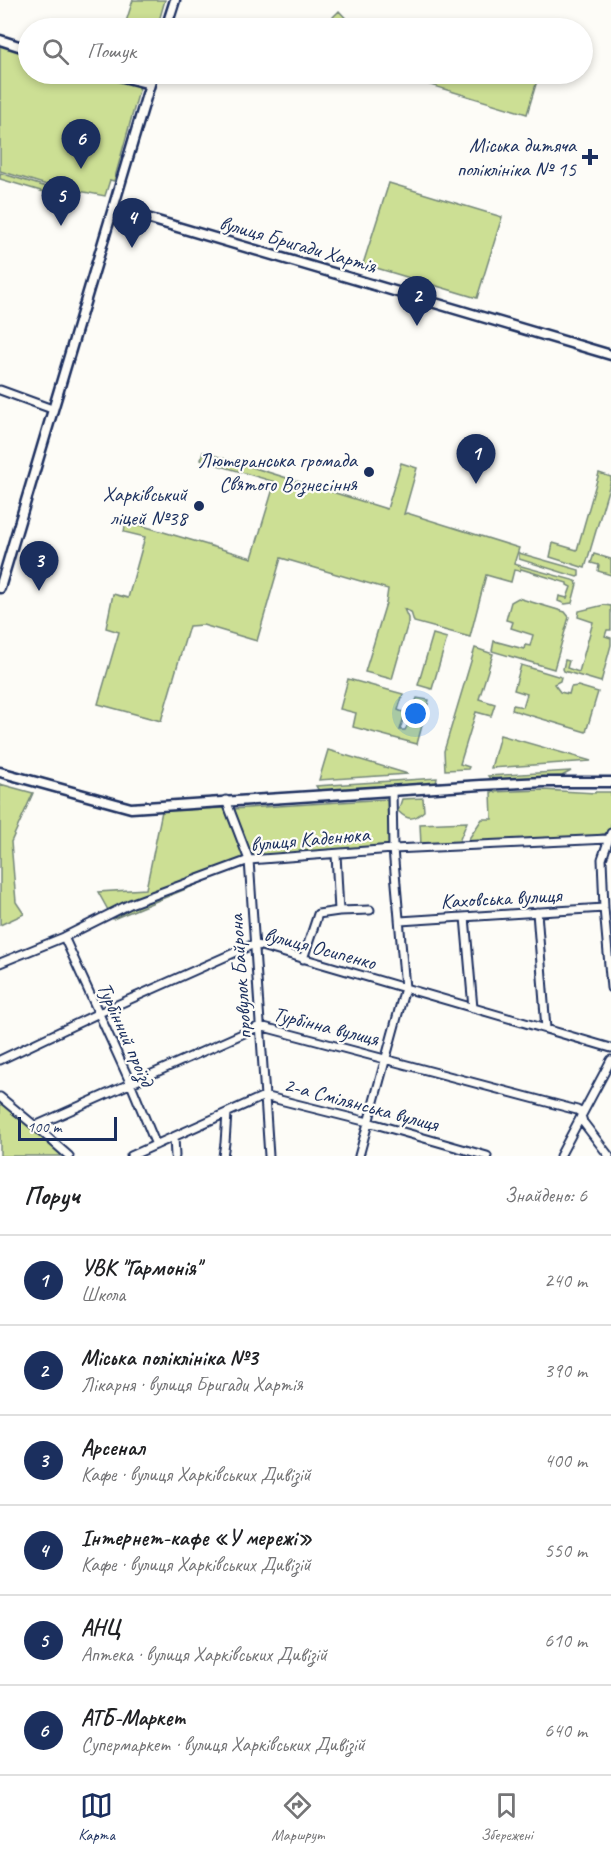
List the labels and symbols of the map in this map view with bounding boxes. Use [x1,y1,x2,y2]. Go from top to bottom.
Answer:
pin: 6 [62,120,100,169]
place label: Міська дитяча поліклініка № 15 [457,132,578,182]
marker: Міська дитяча поліклініка № 15 [581,148,599,166]
pin: 5 [42,176,80,226]
pin: 4 [112,198,152,248]
street label: вулиця Бригади Хартія [217,209,381,279]
pin: 2 [398,276,436,326]
pin: 1 [456,434,496,484]
place label: Лютеранська громада Святого Вознесіння [198,447,359,498]
marker: Лютеранська громада Святого Вознесіння [362,465,376,479]
place label: Харківський ліцей №38 [103,481,190,531]
marker: Харківський ліцей №38 [192,499,206,513]
pin: 3 [20,542,58,591]
your location [401,699,430,728]
street label: вулиця Каденюка [249,821,372,857]
street label: Каховська вулиця [440,882,564,914]
street label: провулок Байрона [223,912,257,1040]
street label: вулиця Осипенко [261,921,380,976]
street label: Турбінний проїзд [91,978,161,1093]
street label: Турбінна вулиця [271,1000,383,1052]
street label: 2-а Смілянська вулиця [281,1071,442,1137]
scale bar [18,1114,117,1142]

